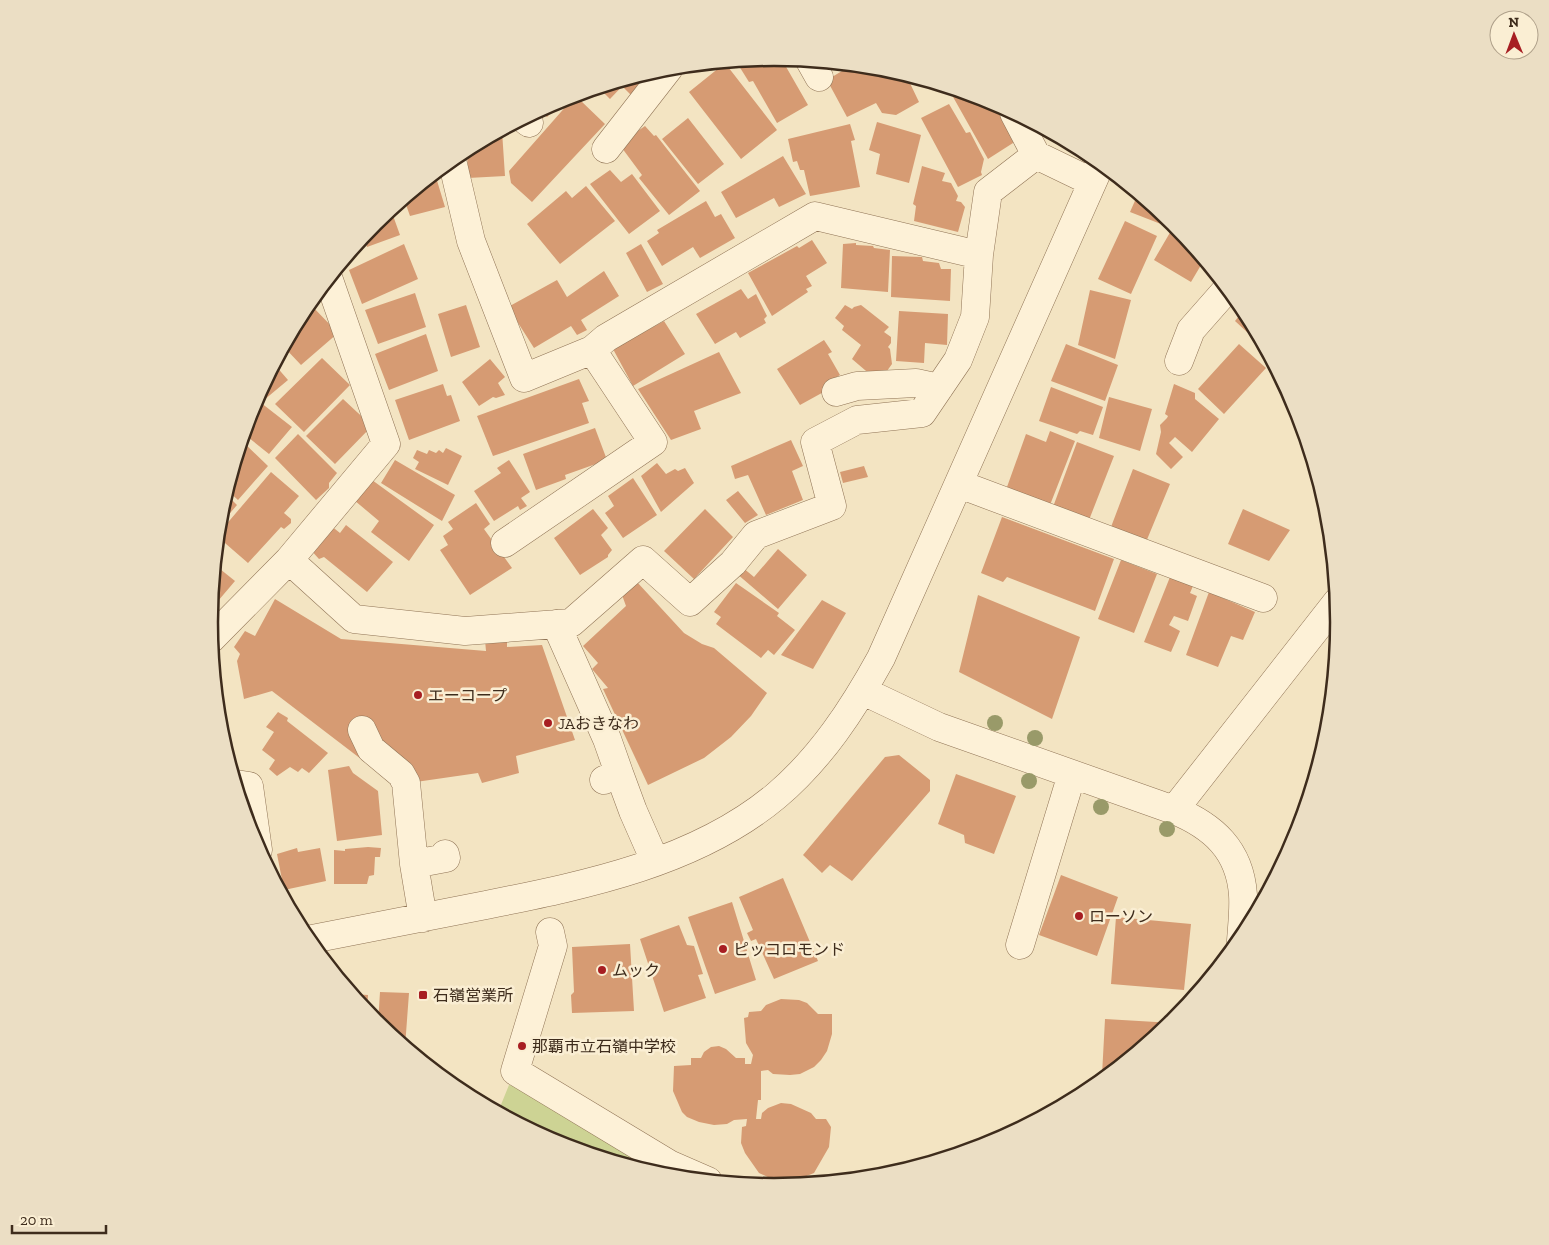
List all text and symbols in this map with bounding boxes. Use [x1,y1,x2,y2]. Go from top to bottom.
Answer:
north arrow [1489,10,1539,60]
text: N [1508,14,1520,31]
place label: エーコープ [428,686,507,705]
marker: エーコープ [412,689,424,701]
place label: JAおきなわ [558,714,639,733]
marker: JAおきなわ [542,717,554,729]
place label: ローソン [1089,907,1153,926]
marker: ローソン [1073,910,1085,922]
place label: ピッコロモンド [733,940,845,959]
marker: ピッコロモンド [717,943,729,955]
place label: ムック [612,961,660,980]
marker: ムック [596,964,608,976]
place label: 石嶺営業所 [433,986,513,1005]
marker: 石嶺営業所 [417,989,429,1001]
place label: 那覇市立石嶺中学校 [532,1037,676,1056]
marker: 那覇市立石嶺中学校 [516,1040,528,1052]
scale bar [12,1202,106,1234]
text: 20 m [20,1211,53,1229]

